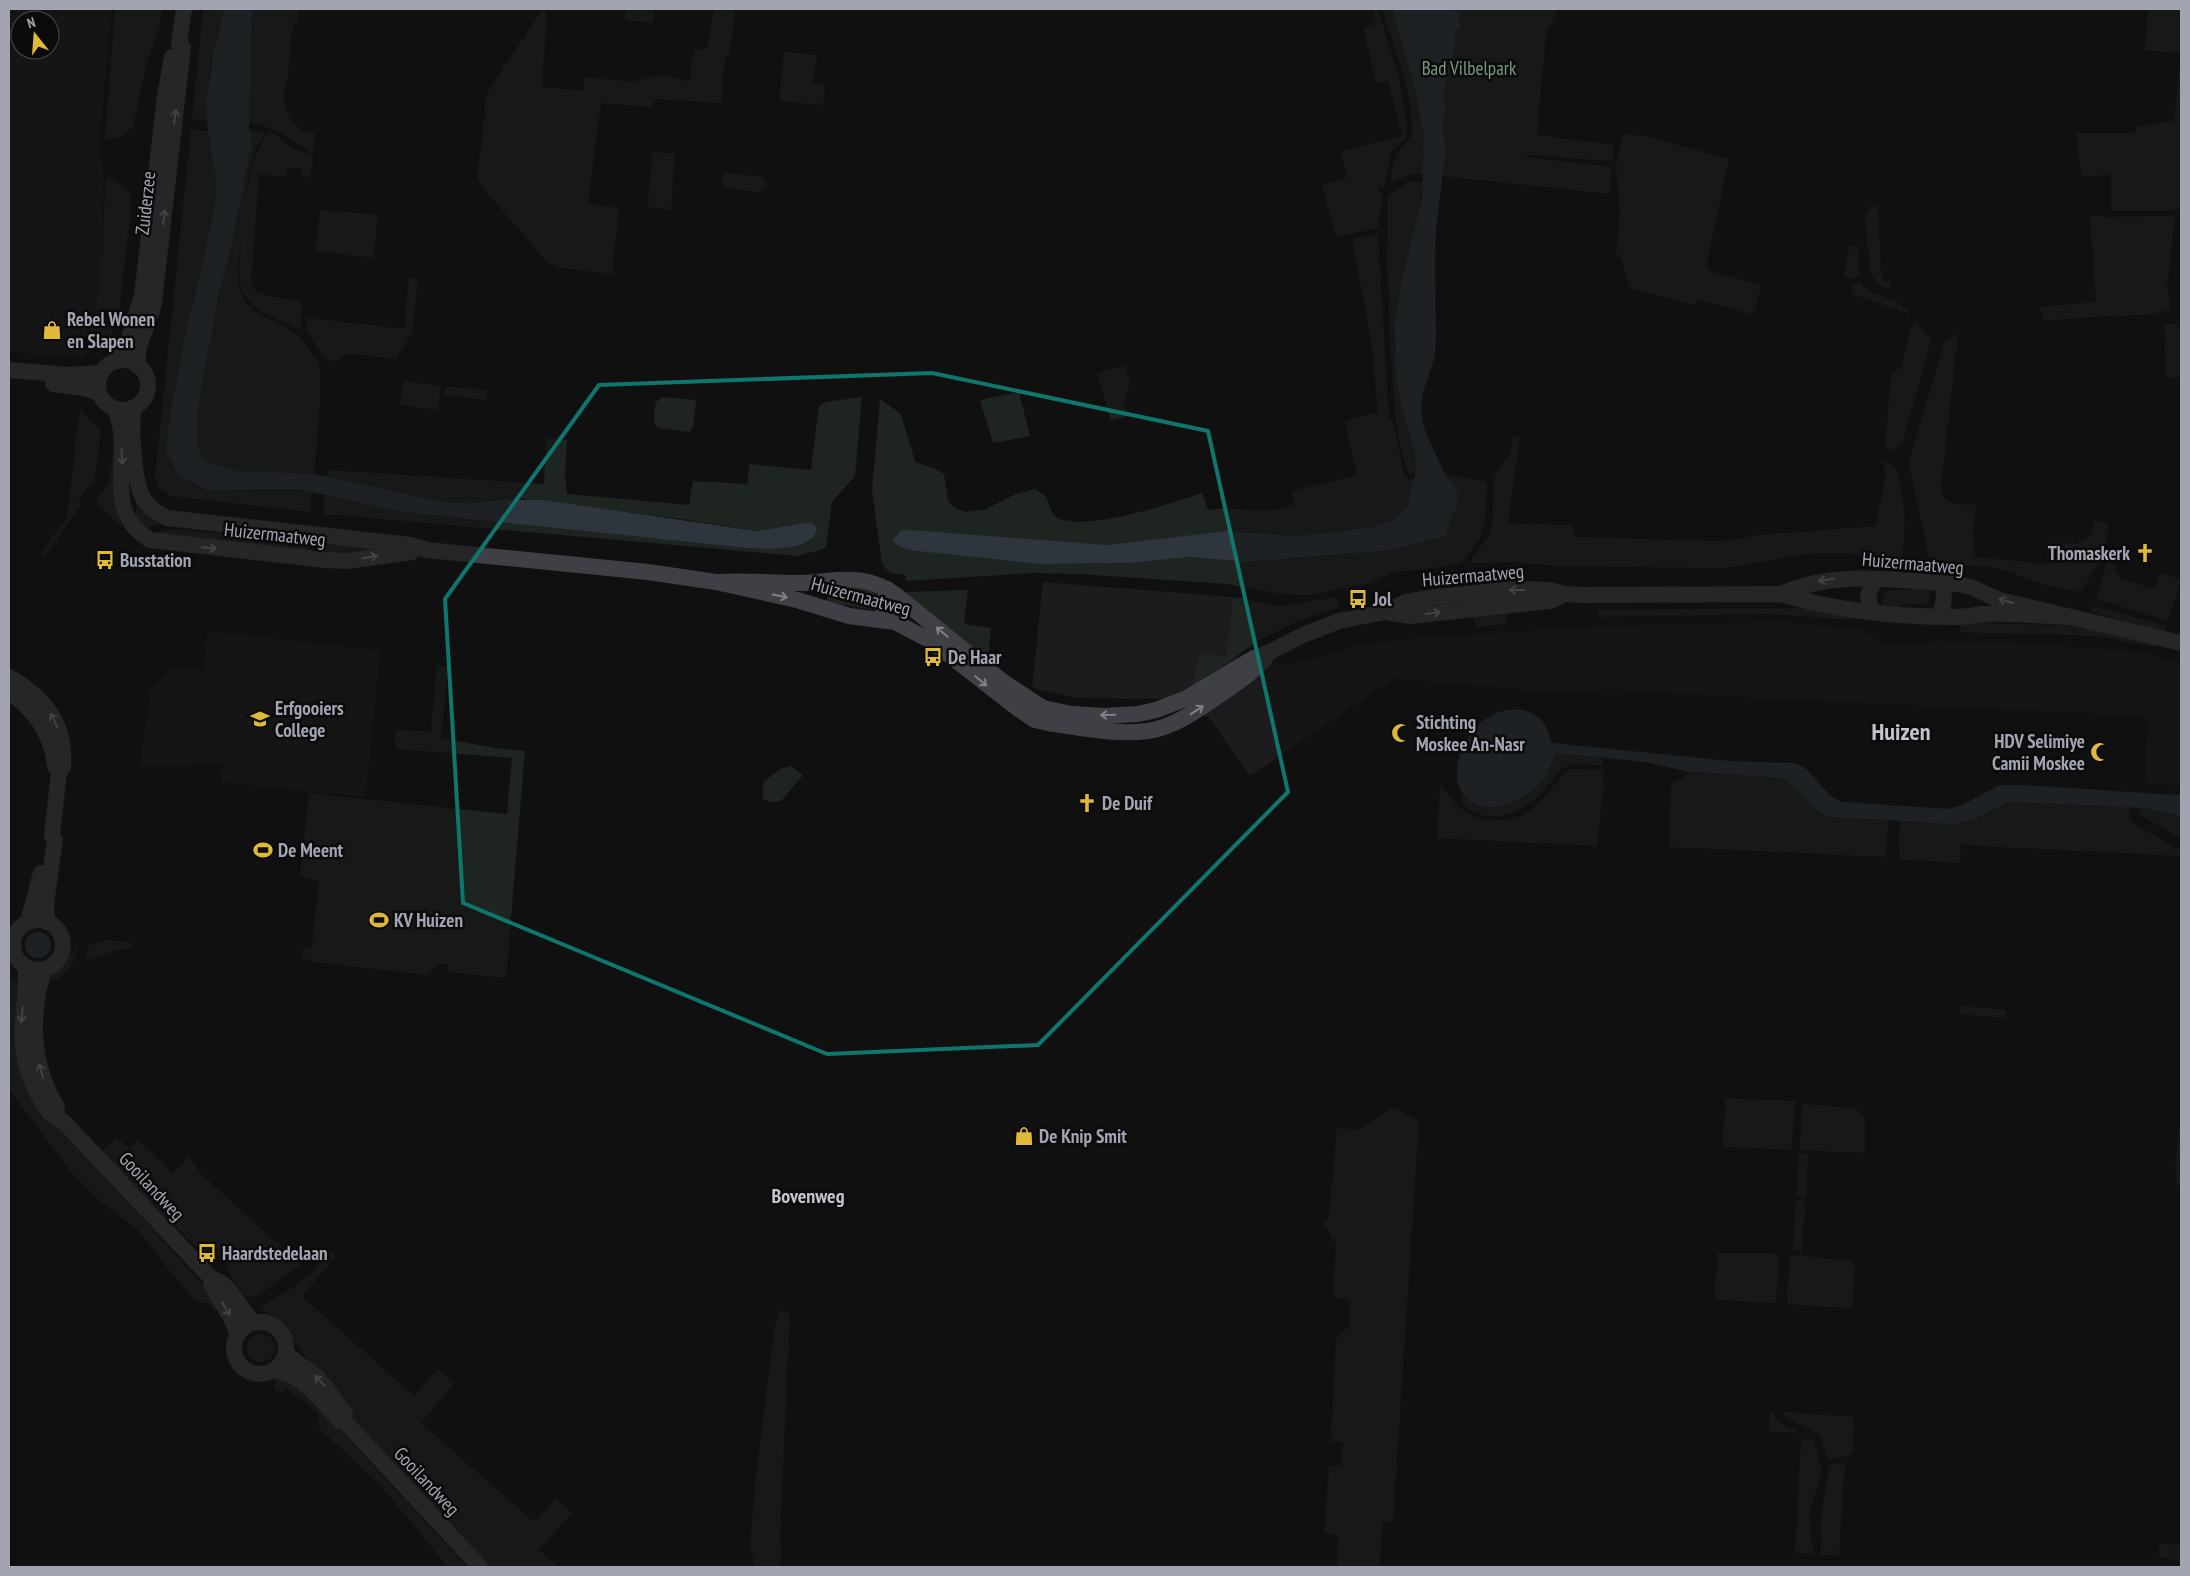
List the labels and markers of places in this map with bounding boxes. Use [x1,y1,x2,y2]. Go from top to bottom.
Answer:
place label: Rebel Wonen en Slapen [67,307,155,353]
shop icon: Rebel Wonen en Slapen [41,319,63,341]
place label: Thomaskerk [2048,541,2130,565]
church icon: Thomaskerk [2134,542,2156,564]
place label: Busstation [120,548,191,572]
bus stop icon: Busstation [94,549,116,571]
place label: Jol [1372,587,1392,611]
bus stop icon: Jol [1347,588,1369,610]
place label: De Haar [948,645,1002,669]
bus stop icon: De Haar [922,646,944,668]
place label: Erfgooiers College [275,696,344,742]
school or university icon: Erfgooiers College [249,708,271,730]
place label: Stichting Moskee An-Nasr [1416,710,1525,756]
mosque icon: Stichting Moskee An-Nasr [1390,722,1412,744]
place label: HDV Selimiye Camii Moskee [1992,729,2085,775]
mosque icon: HDV Selimiye Camii Moskee [2089,741,2111,763]
place label: De Duif [1102,791,1153,815]
church icon: De Duif [1076,792,1098,814]
place label: De Meent [278,838,344,862]
sports icon: De Meent [252,839,274,861]
place label: KV Huizen [394,908,463,932]
sports icon: KV Huizen [368,909,390,931]
place label: De Knip Smit [1039,1124,1127,1148]
shop icon: De Knip Smit [1013,1125,1035,1147]
place label: Haardstedelaan [222,1241,328,1265]
bus stop icon: Haardstedelaan [196,1242,218,1264]

